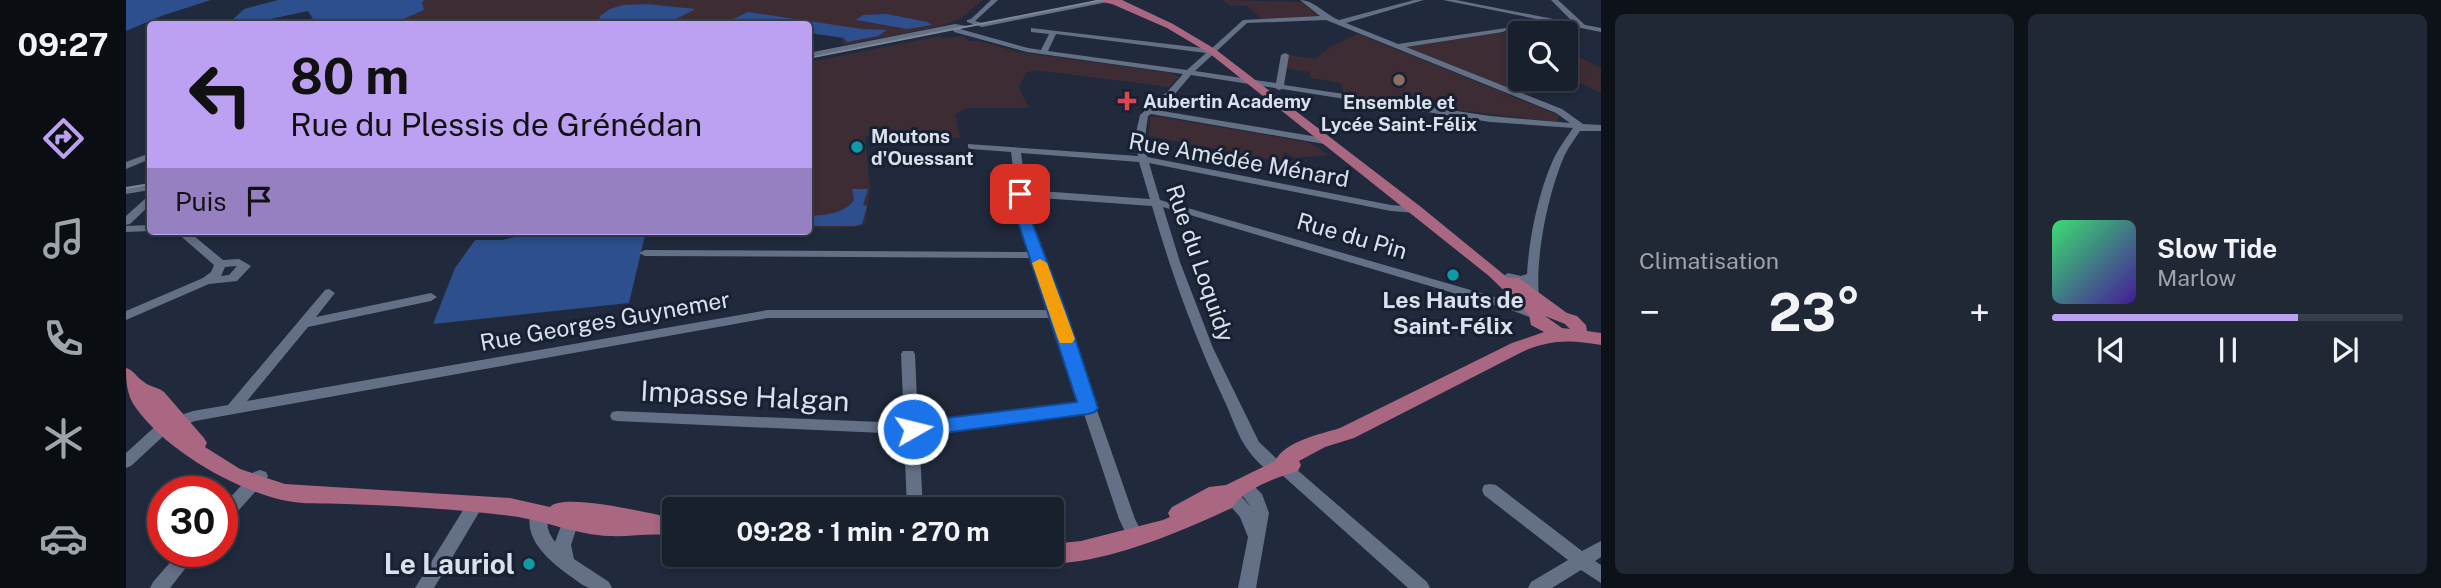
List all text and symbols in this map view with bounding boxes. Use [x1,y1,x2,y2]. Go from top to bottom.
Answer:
map controls [1508,21,1578,91]
button: search [1508,21,1578,91]
text: 09:27 [17,26,109,63]
text: 80 m [290,47,409,105]
icon: left [175,49,266,140]
marker: Ensemble et Lycée Saint-Félix [1391,72,1407,88]
place label: Aubertin Academy [1143,90,1312,112]
marker: Aubertin Academy [1117,91,1137,111]
place label: Ensemble et Lycée Saint-Félix [1321,91,1477,135]
text: Rue du Plessis de Grénédan [290,106,702,143]
icon: directions [39,114,88,163]
place label: Moutons d'Ouessant [871,125,974,169]
street label: Rue Amédée Ménard [1127,127,1351,192]
marker: Moutons d'Ouessant [849,139,865,155]
pin [990,164,1050,224]
icon: arrive [1001,175,1039,213]
street label: Rue du Loquidy [1161,181,1240,345]
icon: arrive [240,182,278,220]
text: Puis [175,186,226,217]
street label: Rue du Pin [1294,207,1410,264]
icon: music [39,214,88,263]
text: Slow Tide [2157,233,2277,264]
text: Climatisation [1639,247,1779,274]
text: Marlow [2157,264,2236,291]
marker: Les Hauts de Saint-Félix [1445,267,1461,283]
text: 23° [1768,282,1861,343]
street label: Rue Georges Guynemer [478,285,732,356]
place label: Les Hauts de Saint-Félix [1382,286,1524,339]
text: − [1639,290,1660,335]
text: + [1969,290,1990,335]
icon: phone [39,314,88,363]
icon: previous [2092,331,2130,369]
icon: pause [2209,331,2247,369]
icon: next [2326,331,2364,369]
street label: Impasse Halgan [640,374,850,417]
position arrow [876,392,950,466]
icon: climate [39,414,88,463]
speed limit sign: 30 [147,476,238,567]
icon: car [39,514,88,563]
text: 09:28 · 1 min · 270 m [736,516,990,547]
place label: Le Lauriol [384,547,515,580]
marker: Le Lauriol [521,556,537,572]

